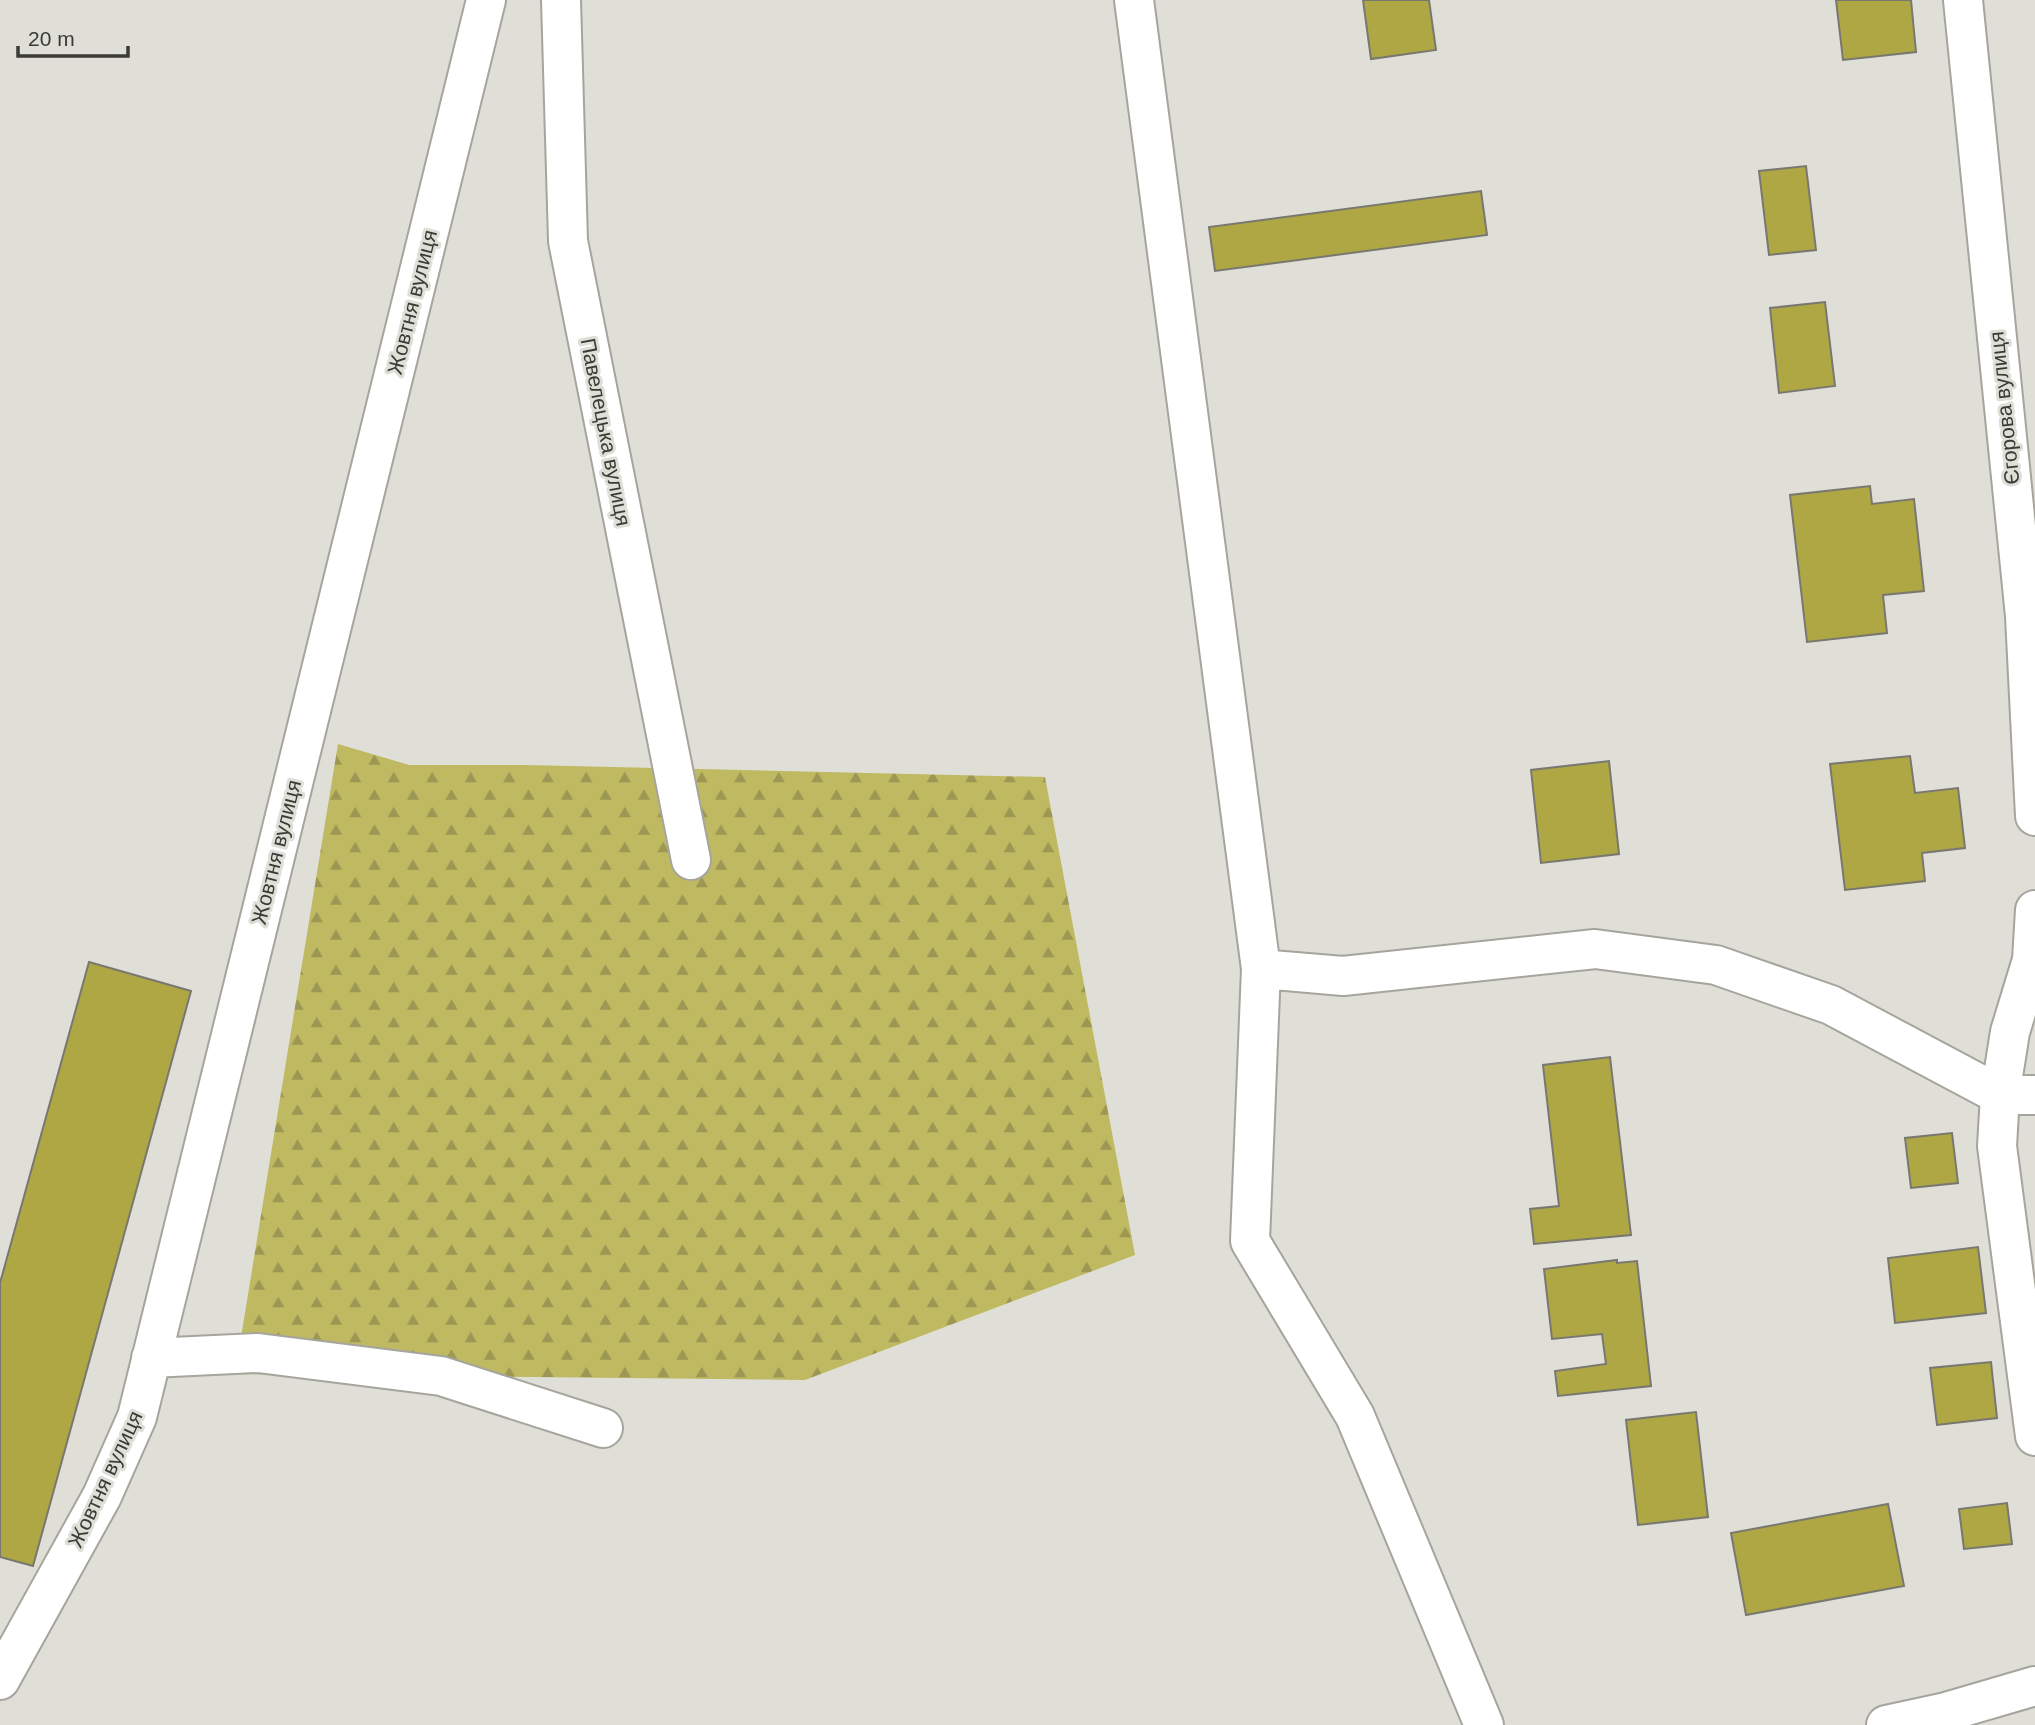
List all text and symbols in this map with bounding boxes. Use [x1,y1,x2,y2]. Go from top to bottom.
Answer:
scale bar [18,14,128,58]
text: 20 m [28,27,75,50]
street label: Жовтня вулиця [383,227,441,377]
street label: Єгорова вулиця [1985,330,2023,486]
street label: Павелецька вулиця [577,336,635,528]
street label: Жовтня вулиця [247,777,305,927]
street label: Жовтня вулиця [63,1407,147,1551]

